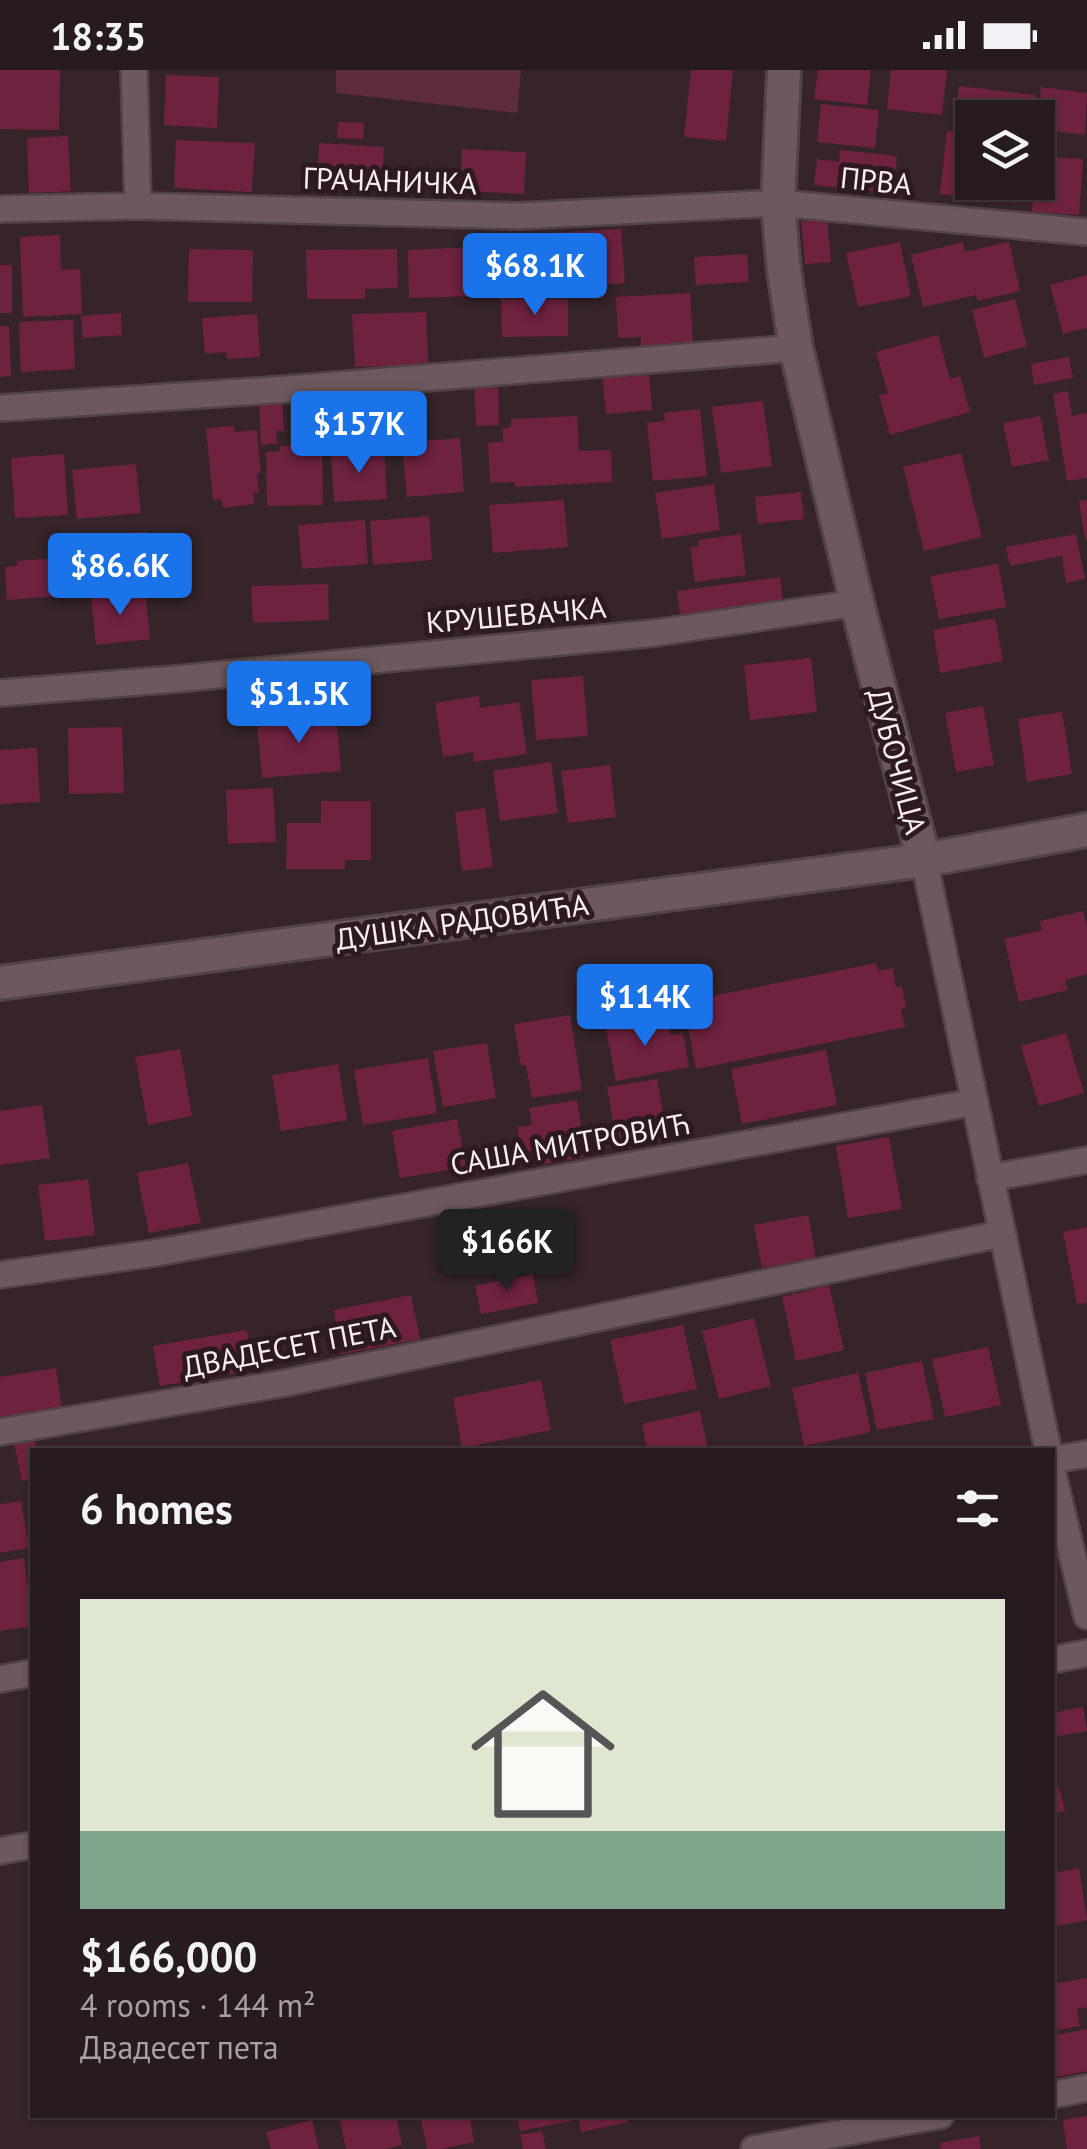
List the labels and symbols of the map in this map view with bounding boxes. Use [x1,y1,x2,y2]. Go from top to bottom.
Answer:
street label: ГРАЧАНИЧКА [302,157,478,203]
street label: ПРВА [838,157,914,203]
pin: $68.1K [454,233,616,318]
pin: $157K [289,391,429,476]
pin: $86.6K [39,533,201,618]
street label: КРУШЕВАЧКА [424,587,608,641]
pin: $51.5K [218,661,380,746]
street label: ДУБОЧИЦА [860,684,936,839]
street label: ДУШКА РАДОВИЋА [333,884,591,958]
pin: $114K [575,964,715,1049]
street label: САША МИТРОВИЋ [447,1103,693,1183]
pin: $166K [437,1209,577,1294]
street label: ДВАДЕСЕТ ПЕТА [179,1306,399,1386]

